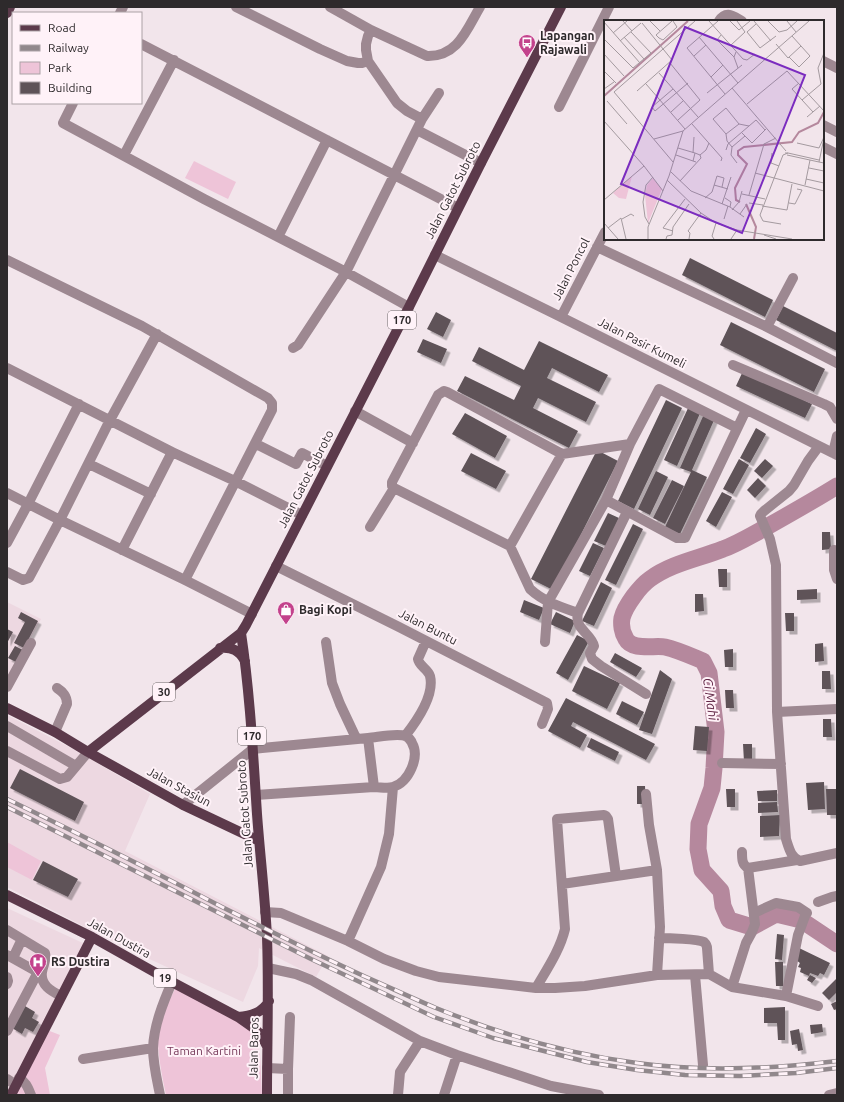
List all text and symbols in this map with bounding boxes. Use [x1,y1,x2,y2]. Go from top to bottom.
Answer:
legend [12,12,142,104]
inset map [604,20,824,240]
text: Road [48,21,76,34]
place label: Lapangan Rajawali [540,29,595,56]
bus stop icon: Lapangan Rajawali [517,33,537,58]
text: Railway [48,41,89,54]
text: Park [48,61,72,74]
text: Building [48,81,92,94]
street label: Jalan Gatot Subroto [422,139,483,241]
street label: Jalan Poncol [549,236,592,302]
road number: 170 [388,311,416,329]
street label: Jalan Pasir Kumeli [596,315,688,370]
street label: Jalan Gatot Subroto [275,428,336,530]
shop icon: Bagi Kopi [276,600,296,625]
place label: Bagi Kopi [299,603,352,616]
street label: Jalan Buntu [397,606,460,647]
water label: Ci Mahi [701,677,721,722]
road number: 30 [153,683,175,701]
road number: 170 [238,727,266,745]
street label: Jalan Gatot Subroto [234,760,255,868]
street label: Jalan Stasiun [145,764,213,809]
street label: Jalan Dustira [86,915,153,960]
hospital icon: RS Dustira [28,952,48,977]
place label: RS Dustira [51,955,110,968]
road number: 19 [154,969,176,987]
street label: Jalan Baros [246,1017,261,1079]
park label: Taman Kartini [167,1044,241,1057]

